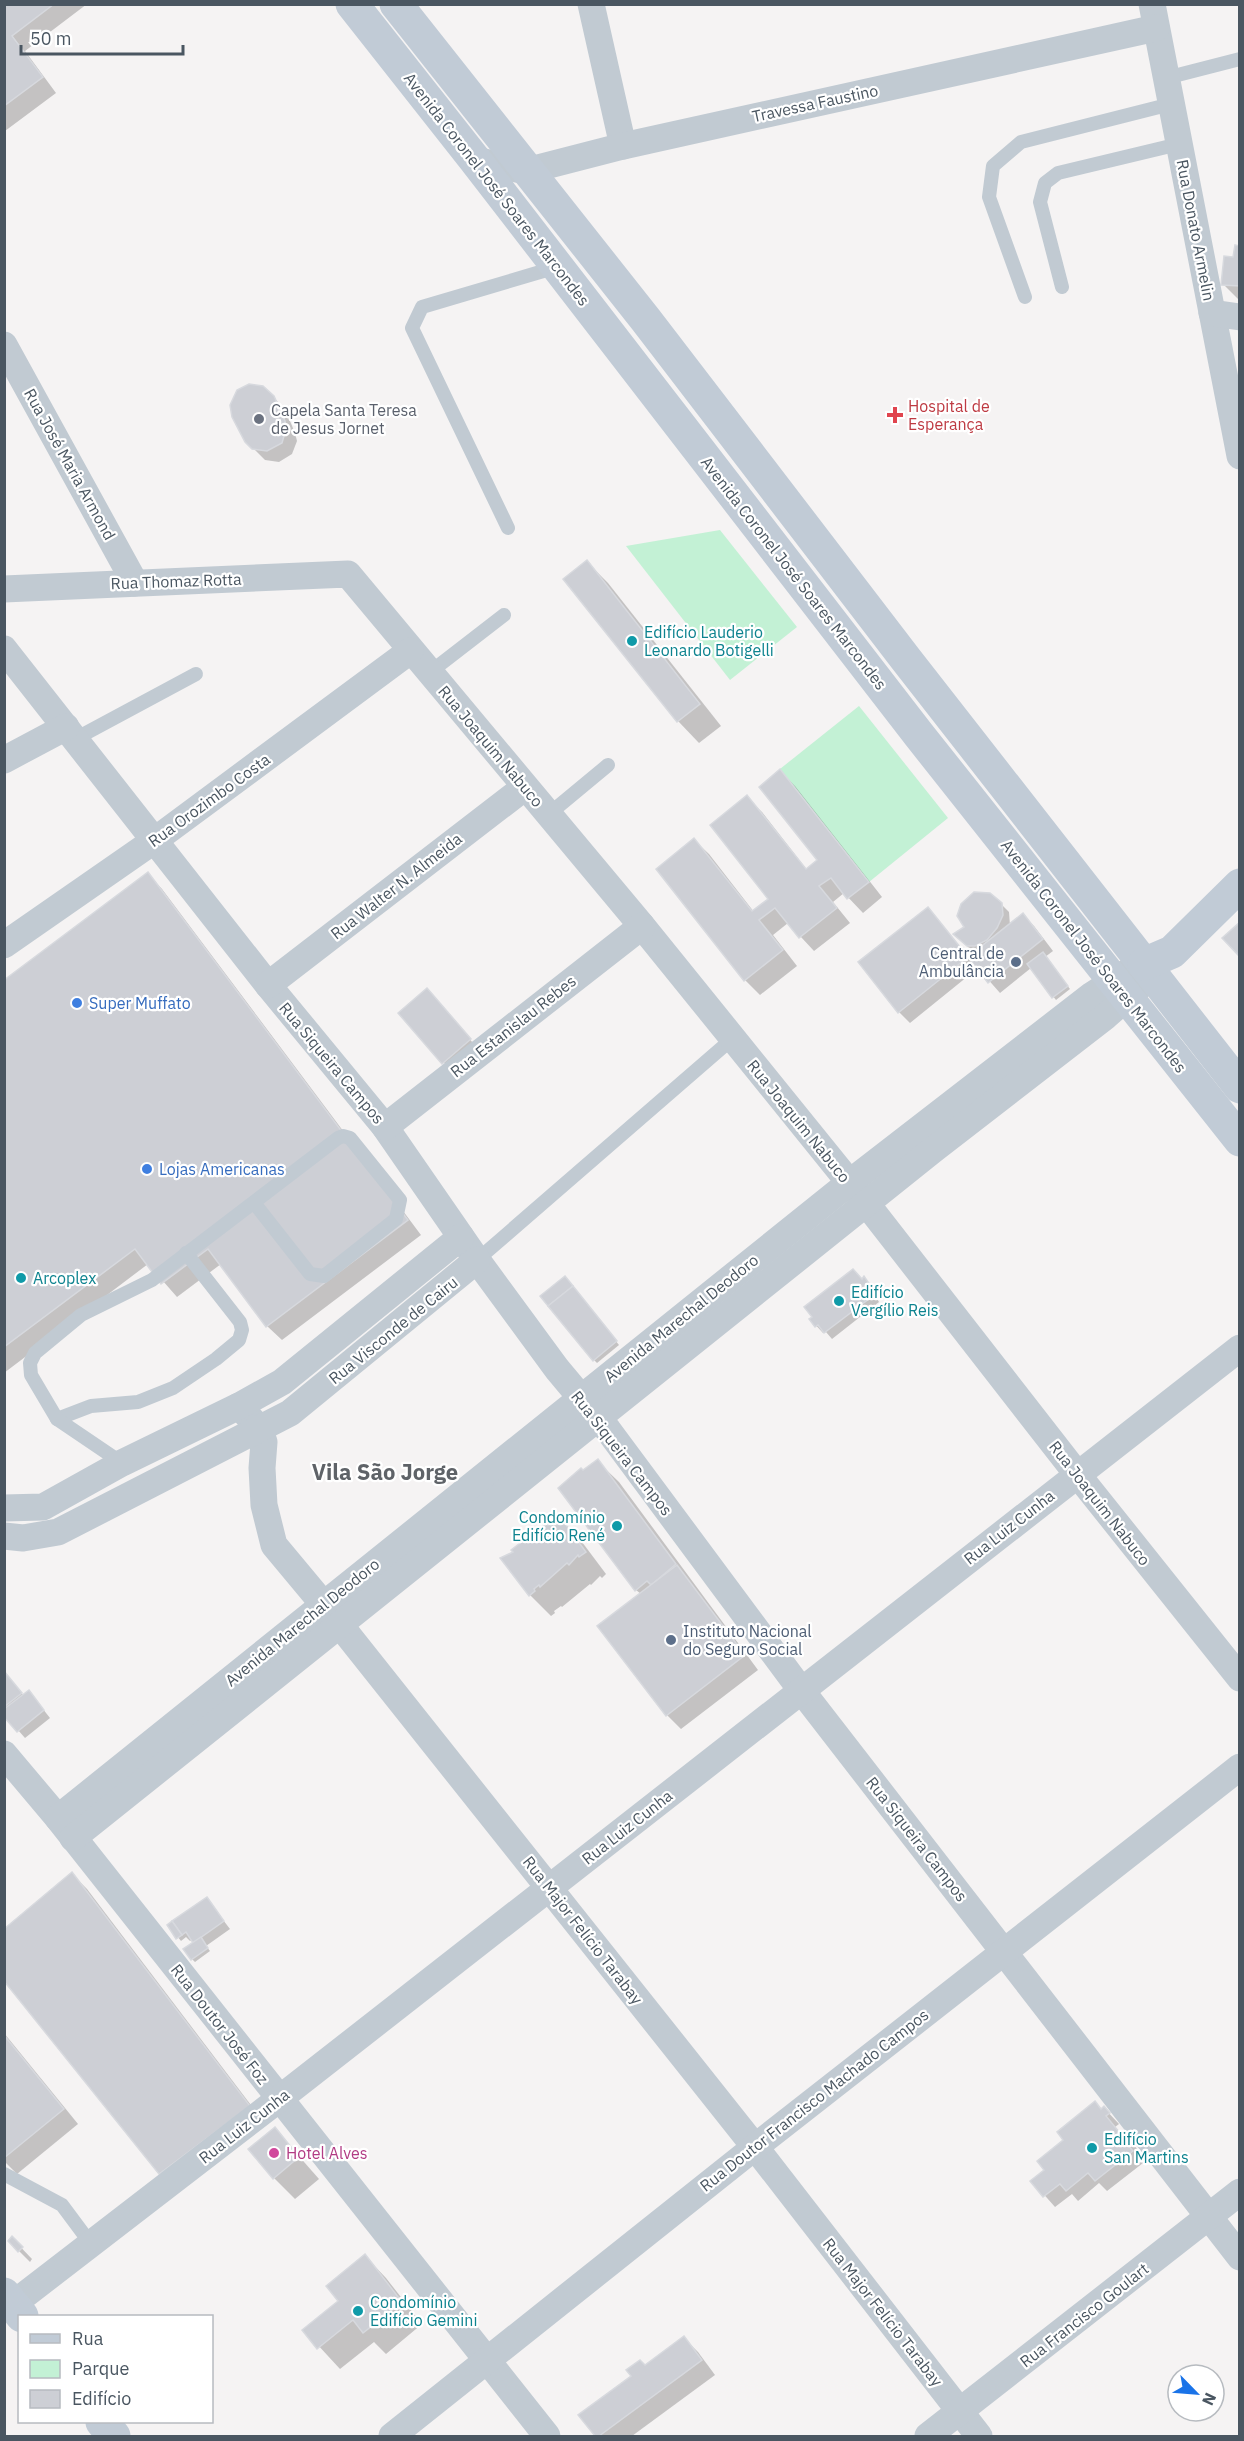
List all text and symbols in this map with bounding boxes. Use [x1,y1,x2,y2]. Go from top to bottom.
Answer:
scale bar [21,18,183,56]
text: 50 m [30,27,72,50]
street label: Avenida Coronel José Soares Marcondes [400,68,594,310]
street label: Travessa Faustino [750,80,880,126]
street label: Rua Donato Armelin [1172,158,1220,302]
street label: Rua José Maria Armond [20,385,120,543]
place label: Hospital de Esperança [908,396,990,434]
place label: Capela Santa Teresa de Jesus Jornet [271,400,417,438]
marker: Hospital de Esperança [886,406,904,424]
marker: Capela Santa Teresa de Jesus Jornet [252,412,266,426]
street label: Avenida Coronel José Soares Marcondes [697,452,891,694]
street label: Rua Thomaz Rotta [110,569,242,593]
place label: Edifício Lauderio Leonardo Botigelli [644,622,774,660]
marker: Edifício Lauderio Leonardo Botigelli [625,634,639,648]
street label: Rua Joaquim Nabuco [434,681,548,811]
street label: Rua Orozimbo Costa [144,749,274,851]
street label: Rua Walter N. Almeida [326,828,466,943]
street label: Avenida Coronel José Soares Marcondes [997,835,1191,1077]
place label: Central de Ambulância [919,943,1004,981]
marker: Central de Ambulância [1009,955,1023,969]
street label: Rua Estanislau Rebes [446,971,580,1081]
place label: Super Muffato [89,993,191,1013]
marker: Super Muffato [70,996,84,1010]
street label: Rua Siqueira Campos [275,998,389,1128]
street label: Rua Joaquim Nabuco [743,1055,855,1187]
place label: Lojas Americanas [159,1159,285,1179]
marker: Lojas Americanas [140,1162,154,1176]
street label: Avenida Marechal Deodoro [600,1250,762,1386]
place label: Arcoplex [33,1268,96,1288]
marker: Arcoplex [14,1271,28,1285]
street label: Rua Visconde de Cairu [324,1272,462,1388]
place label: Edifício Vergílio Reis [851,1282,939,1320]
marker: Edifício Vergílio Reis [832,1294,846,1308]
street label: Rua Siqueira Campos [567,1387,677,1519]
street label: Rua Joaquim Nabuco [1045,1437,1155,1569]
district label: Vila São Jorge [312,1457,458,1486]
street label: Rua Luiz Cunha [960,1485,1059,1569]
place label: Condomínio Edifício René [512,1507,605,1545]
marker: Condomínio Edifício René [610,1519,624,1533]
street label: Avenida Marechal Deodoro [221,1554,383,1690]
place label: Instituto Nacional do Seguro Social [683,1621,812,1659]
marker: Instituto Nacional do Seguro Social [664,1633,678,1647]
street label: Rua Siqueira Campos [862,1773,972,1905]
street label: Rua Luiz Cunha [578,1785,677,1869]
street label: Rua Major Felício Tarabay [519,1852,647,2008]
street label: Rua Doutor José Foz [167,1960,273,2088]
street label: Rua Doutor Francisco Machado Campos [696,2004,932,2196]
street label: Rua Luiz Cunha [195,2084,294,2168]
place label: Edifício San Martins [1104,2129,1189,2167]
marker: Edifício San Martins [1085,2141,1099,2155]
place label: Hotel Alves [286,2143,368,2163]
marker: Hotel Alves [267,2146,281,2160]
street label: Rua Major Felício Tarabay [819,2234,947,2390]
street label: Rua Francisco Goulart [1016,2259,1152,2371]
place label: Condomínio Edifício Gemini [370,2292,477,2330]
marker: Condomínio Edifício Gemini [351,2304,365,2318]
legend [18,2315,213,2423]
text: Rua [72,2327,104,2350]
text: Parque [72,2357,130,2380]
north arrow [1166,2363,1226,2423]
text: Edifício [72,2387,131,2410]
text: N [1198,2390,1221,2409]

